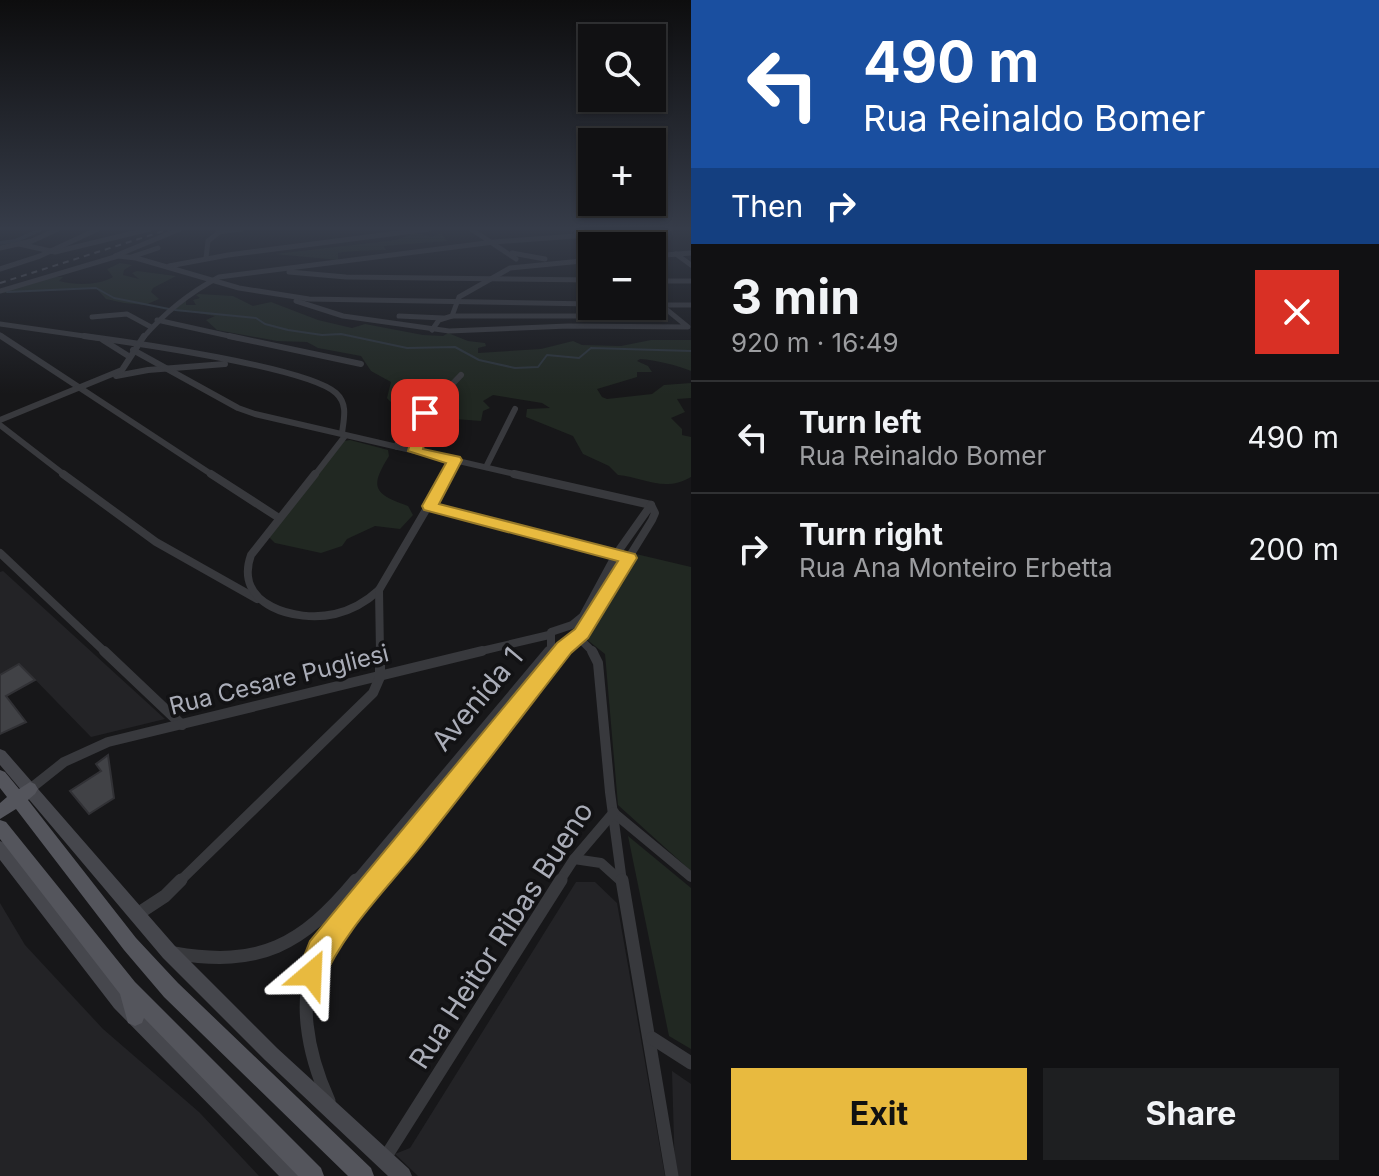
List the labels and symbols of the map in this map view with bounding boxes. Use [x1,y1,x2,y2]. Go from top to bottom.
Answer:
pin [391,379,459,447]
street label: Rua Cesare Pugliesi [166,638,392,721]
street label: Avenida 1 [424,640,530,758]
street label: Rua Heitor Ribas Bueno [402,795,600,1075]
position arrow [269,932,353,1016]

